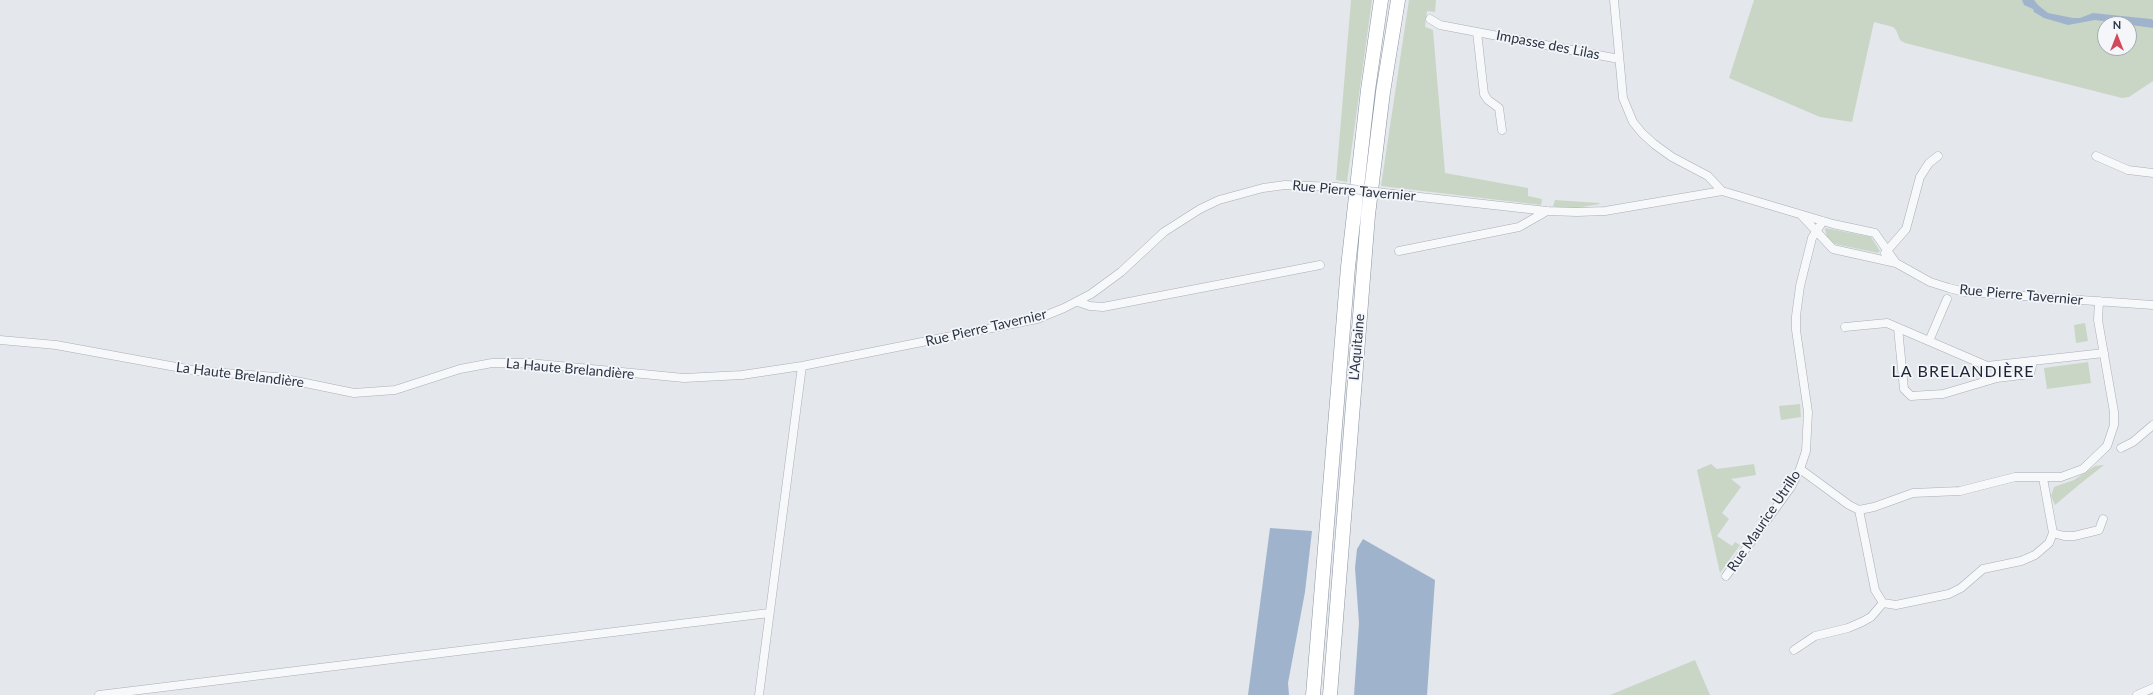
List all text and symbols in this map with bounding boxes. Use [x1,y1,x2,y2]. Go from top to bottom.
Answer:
north arrow [2097,16,2137,56]
text: N [2113,18,2121,31]
street label: Impasse des Lilas [1495,27,1601,63]
street label: Rue Pierre Tavernier [1292,177,1416,205]
street label: Rue Pierre Tavernier [1959,281,2083,309]
street label: Rue Pierre Tavernier [924,306,1048,350]
street label: L'Aquitaine [1346,313,1368,381]
street label: La Haute Brelandière [505,355,635,383]
street label: La Haute Brelandière [175,359,305,391]
district label: LA BRELANDIÈRE [1891,362,2035,382]
street label: Rue Maurice Utrillo [1724,467,1804,575]

